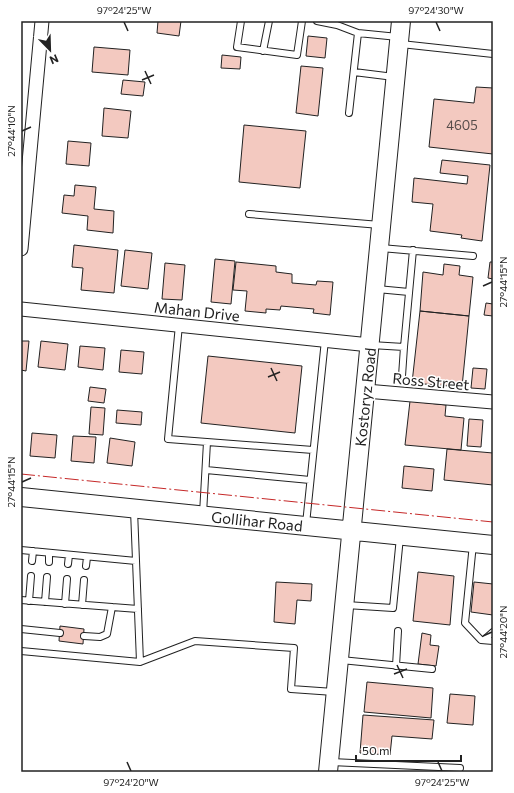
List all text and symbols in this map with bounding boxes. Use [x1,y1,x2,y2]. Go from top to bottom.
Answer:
text: 97°24'25"W [97,4,151,16]
text: 97°24'30"W [408,4,464,16]
north arrow [30,30,70,70]
text: N [48,52,60,67]
text: 27°44'10"N [5,105,17,157]
house number: 4605 [446,117,478,133]
text: 27°44'15"N [497,257,509,307]
street label: Mahan Drive [153,298,241,324]
street label: Kostoryz Road [351,347,379,447]
street label: Ross Street [392,369,470,393]
text: 27°44'15"N [5,457,17,507]
street label: Gollihar Road [210,507,304,535]
text: 27°44'20"N [497,606,509,658]
scale bar [356,737,461,763]
text: 50 m [362,743,390,757]
text: 97°24'20"W [103,776,159,788]
text: 97°24'25"W [415,776,469,788]

